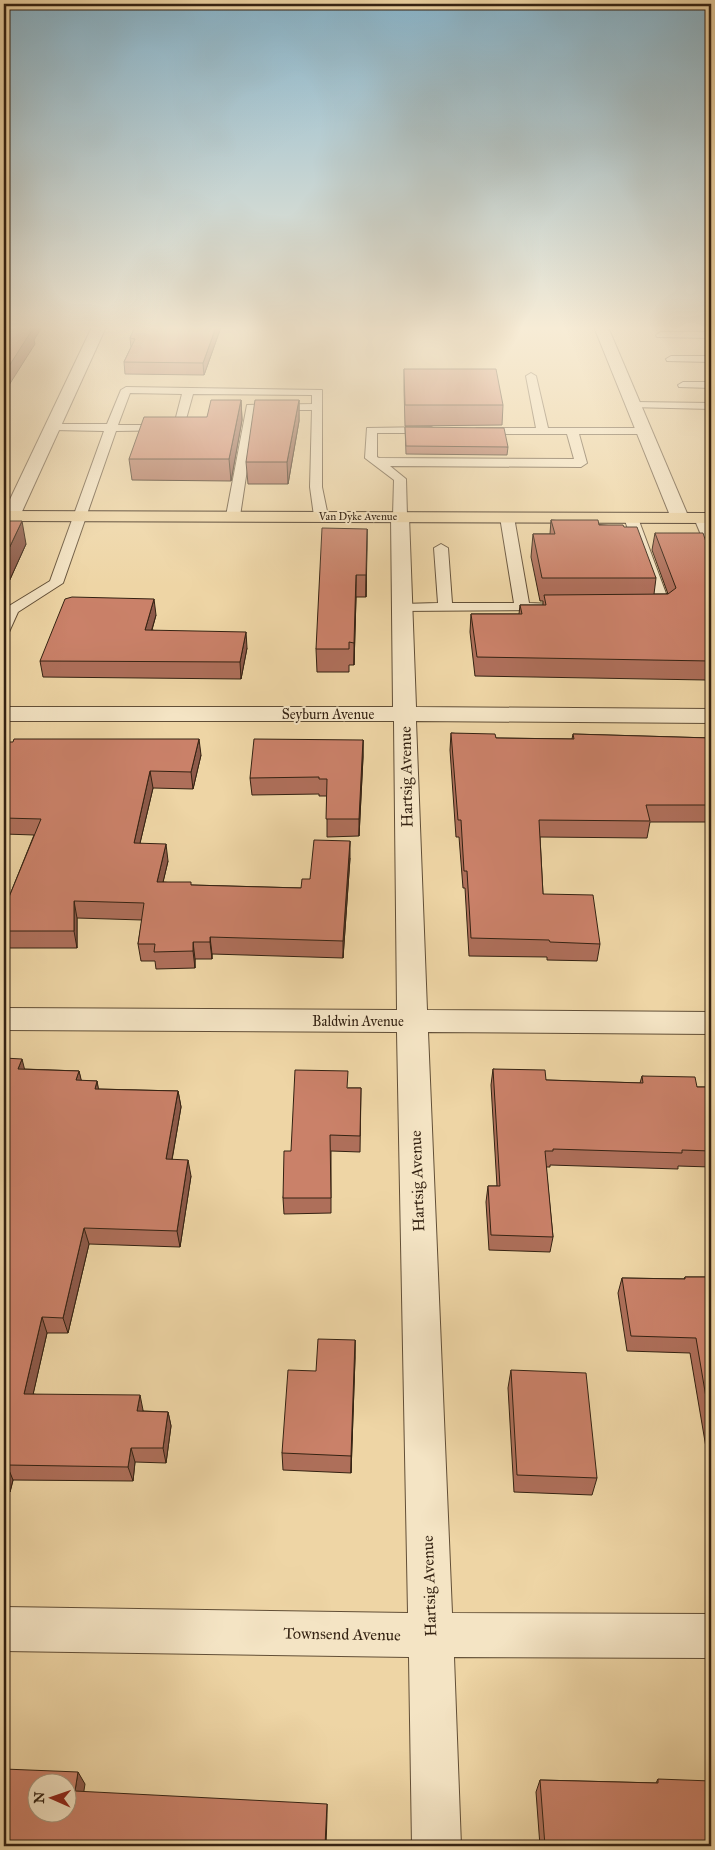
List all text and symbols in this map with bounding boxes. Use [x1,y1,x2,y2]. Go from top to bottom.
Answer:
street label: Van Dyke Avenue [318,510,398,523]
street label: Seyburn Avenue [282,706,374,723]
street label: Hartsig Avenue [396,726,417,828]
street label: Baldwin Avenue [312,1013,404,1030]
street label: Hartsig Avenue [406,1130,429,1232]
street label: Hartsig Avenue [418,1535,441,1637]
street label: Townsend Avenue [283,1623,401,1645]
north arrow [28,1772,78,1822]
text: N [31,1791,48,1804]

